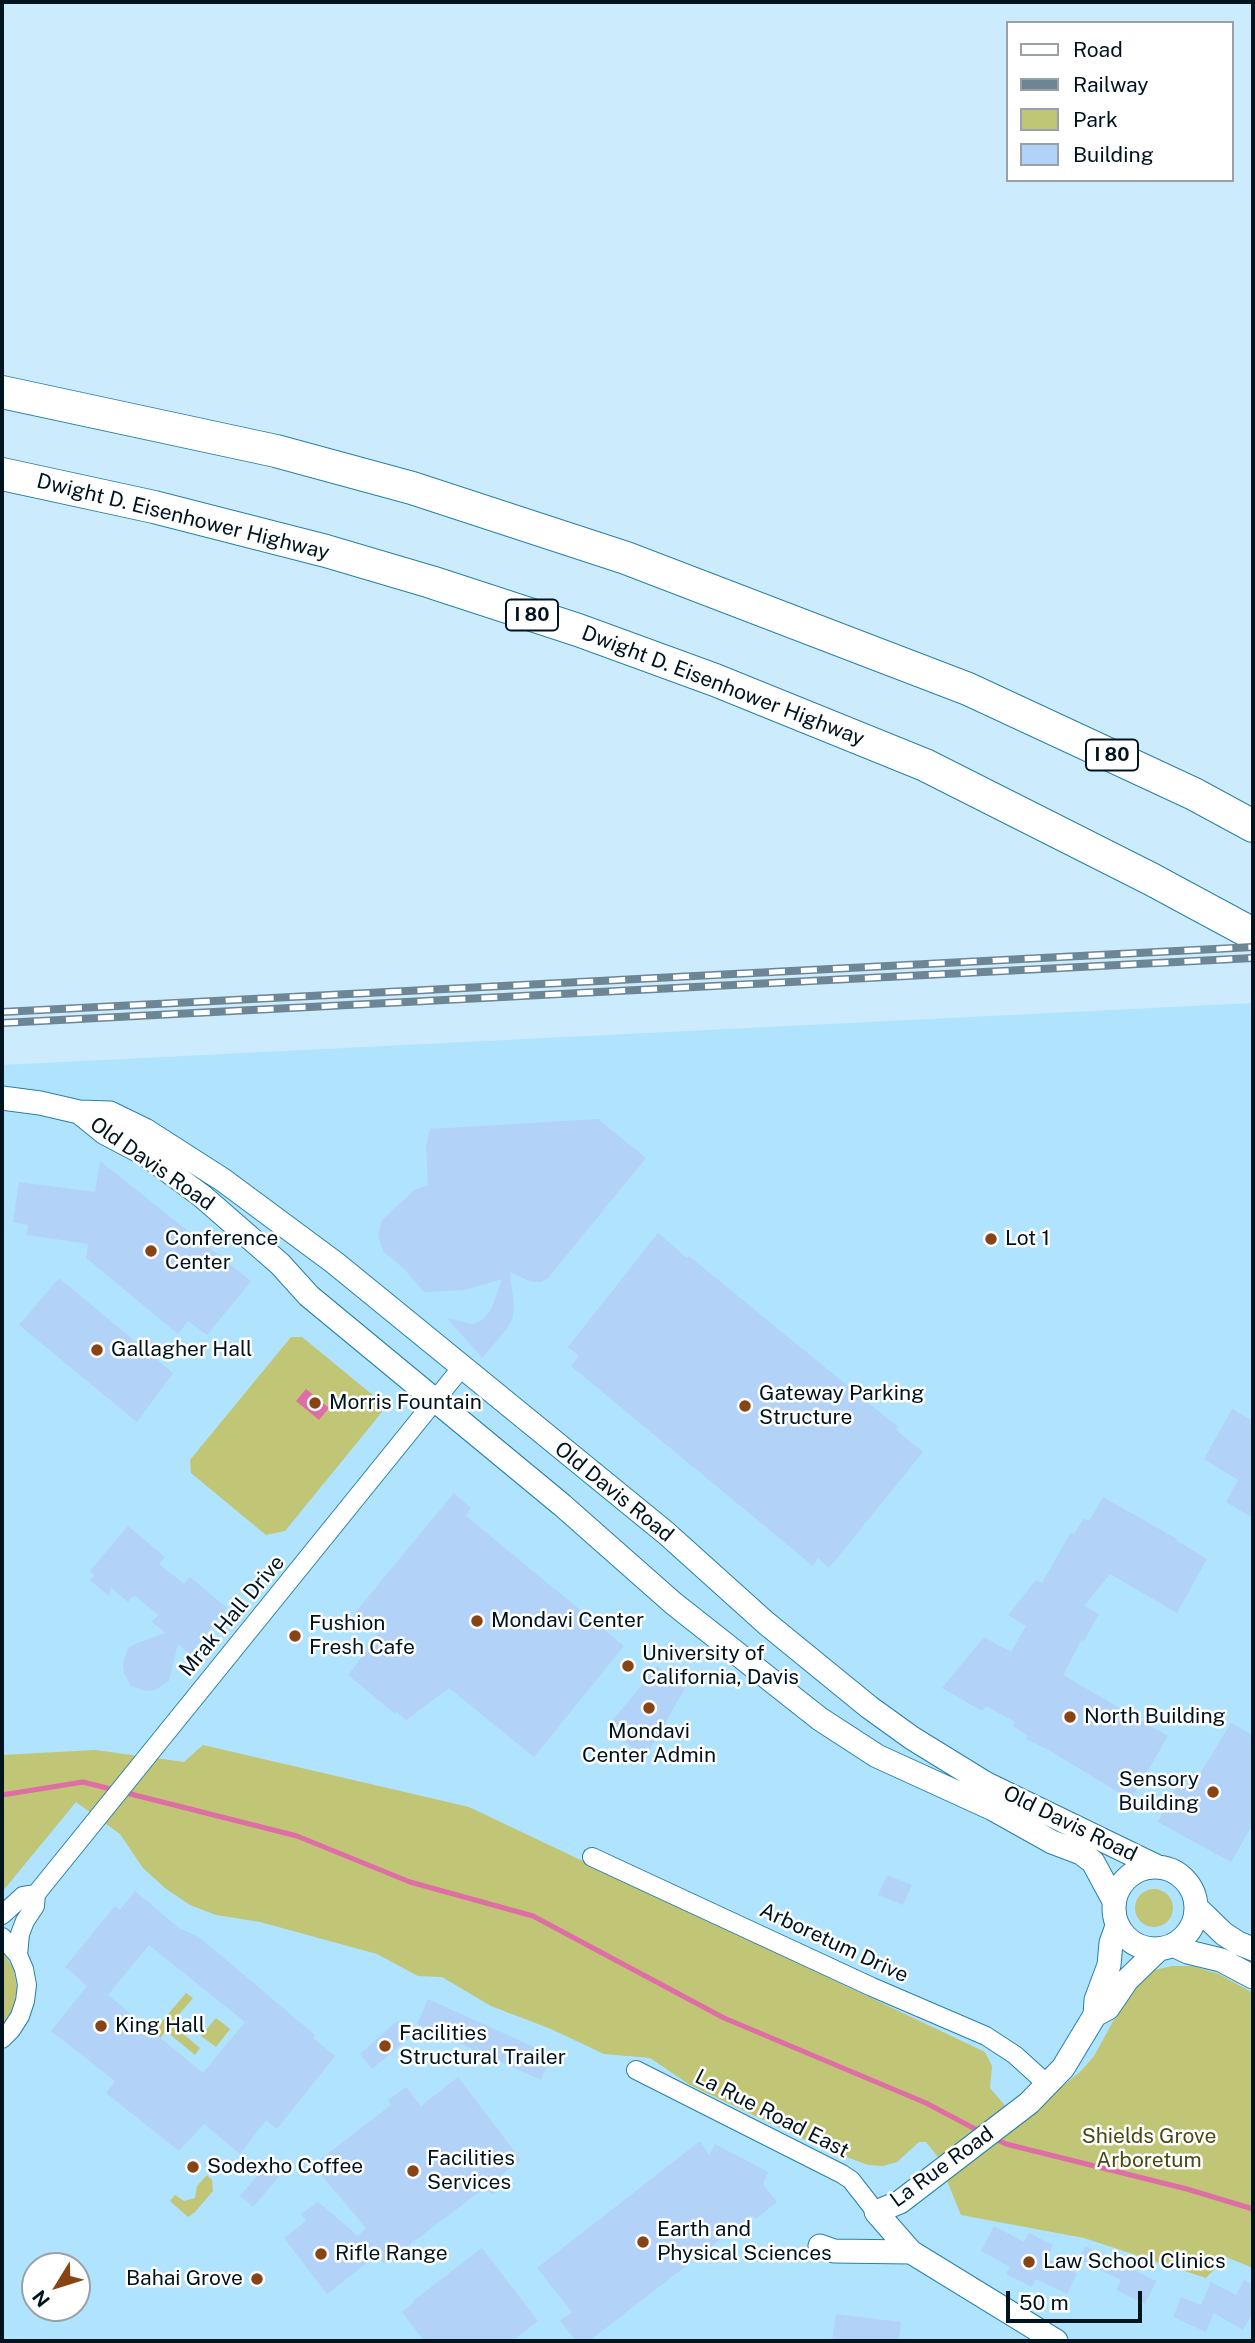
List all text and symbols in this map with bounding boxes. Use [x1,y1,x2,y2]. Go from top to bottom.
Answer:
legend [1006,21,1234,182]
text: Road [1073,37,1123,62]
text: Railway [1073,72,1149,97]
text: Park [1073,107,1118,132]
text: Building [1073,142,1154,167]
street label: Dwight D. Eisenhower Highway [34,468,332,566]
road number: I 80 [506,600,558,630]
street label: Dwight D. Eisenhower Highway [578,620,868,752]
road number: I 80 [1086,740,1138,770]
street label: Old Davis Road [85,1112,219,1216]
place label: Conference Center [165,1226,278,1276]
place label: Lot 1 [1005,1226,1050,1252]
marker: Lot 1 [983,1231,999,1247]
marker: Conference Center [143,1243,159,1259]
place label: Gallagher Hall [111,1337,252,1363]
marker: Gallagher Hall [89,1342,105,1358]
place label: Gateway Parking Structure [759,1381,924,1431]
place label: Morris Fountain [329,1390,482,1416]
marker: Morris Fountain [307,1395,323,1411]
marker: Gateway Parking Structure [737,1398,753,1414]
street label: Old Davis Road [549,1436,679,1548]
street label: Mrak Hall Drive [174,1550,290,1682]
place label: Mondavi Center [491,1608,644,1634]
place label: Fushion Fresh Cafe [309,1611,415,1661]
marker: Mondavi Center [469,1613,485,1629]
marker: Fushion Fresh Cafe [287,1628,303,1644]
place label: University of California, Davis [642,1641,799,1691]
marker: University of California, Davis [620,1658,636,1674]
marker: Mondavi Center Admin [641,1700,657,1716]
place label: North Building [1084,1704,1226,1730]
marker: North Building [1062,1709,1078,1725]
place label: Mondavi Center Admin [582,1719,716,1769]
place label: Sensory Building [1118,1767,1199,1817]
street label: Old Davis Road [999,1781,1141,1867]
marker: Sensory Building [1205,1784,1221,1800]
street label: Arboretum Drive [756,1898,912,1988]
place label: King Hall [115,2013,205,2039]
marker: King Hall [93,2018,109,2034]
place label: Facilities Structural Trailer [399,2021,566,2071]
marker: Facilities Structural Trailer [377,2038,393,2054]
street label: La Rue Road East [691,2064,853,2164]
street label: La Rue Road [885,2121,999,2213]
park label: Shields Grove Arboretum [1082,2124,1216,2174]
place label: Facilities Services [427,2146,515,2196]
place label: Sodexho Coffee [207,2154,363,2180]
marker: Sodexho Coffee [185,2159,201,2175]
marker: Facilities Services [405,2163,421,2179]
place label: Earth and Physical Sciences [657,2217,832,2267]
marker: Earth and Physical Sciences [635,2234,651,2250]
place label: Rifle Range [335,2241,448,2267]
marker: Rifle Range [313,2246,329,2262]
place label: Law School Clinics [1043,2249,1226,2275]
north arrow [21,2252,91,2322]
marker: Law School Clinics [1021,2254,1037,2270]
place label: Bahai Grove [126,2266,243,2292]
marker: Bahai Grove [249,2271,265,2287]
scale bar [1010,2276,1146,2320]
text: N [28,2286,54,2311]
text: 50 m [1019,2290,1069,2315]

